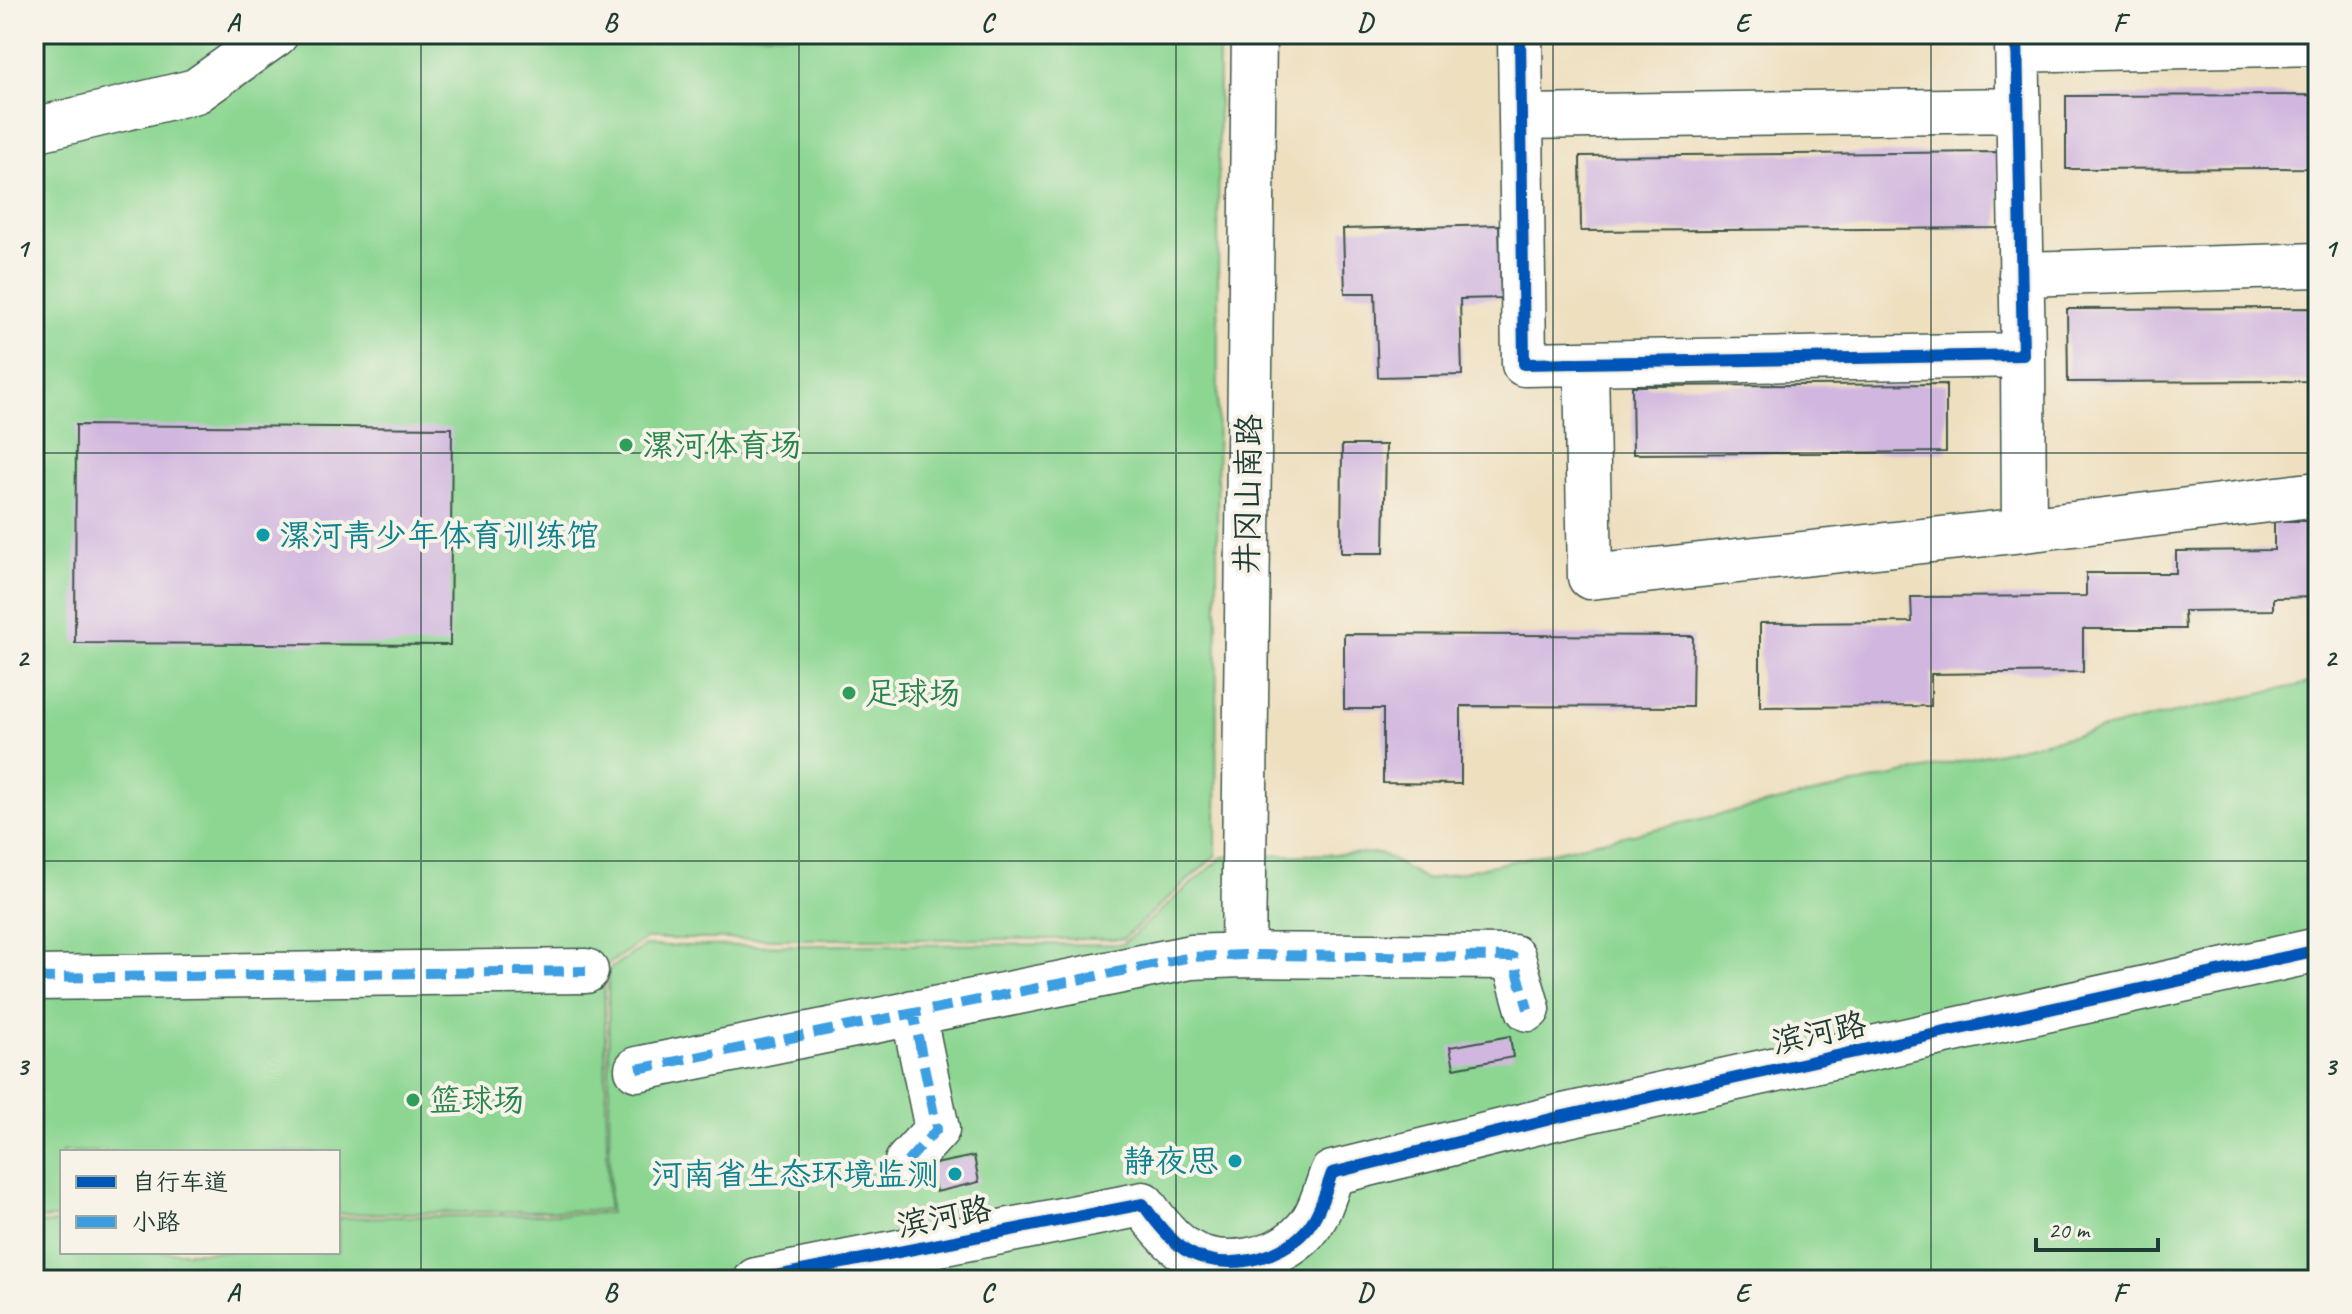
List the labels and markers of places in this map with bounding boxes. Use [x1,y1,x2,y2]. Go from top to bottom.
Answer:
place label: 漯河体育场 [642,425,802,466]
marker: 漯河体育场 [617,436,635,454]
place label: 漯河青少年体育训练馆 [279,515,599,556]
marker: 漯河青少年体育训练馆 [254,526,272,544]
place label: 足球场 [865,673,961,714]
marker: 足球场 [840,684,858,702]
place label: 篮球场 [429,1080,525,1121]
marker: 篮球场 [404,1091,422,1109]
place label: 静夜思 [1123,1141,1219,1182]
marker: 静夜思 [1226,1152,1244,1170]
place label: 河南省生态环境监测 [651,1154,939,1195]
marker: 河南省生态环境监测 [946,1165,964,1183]

